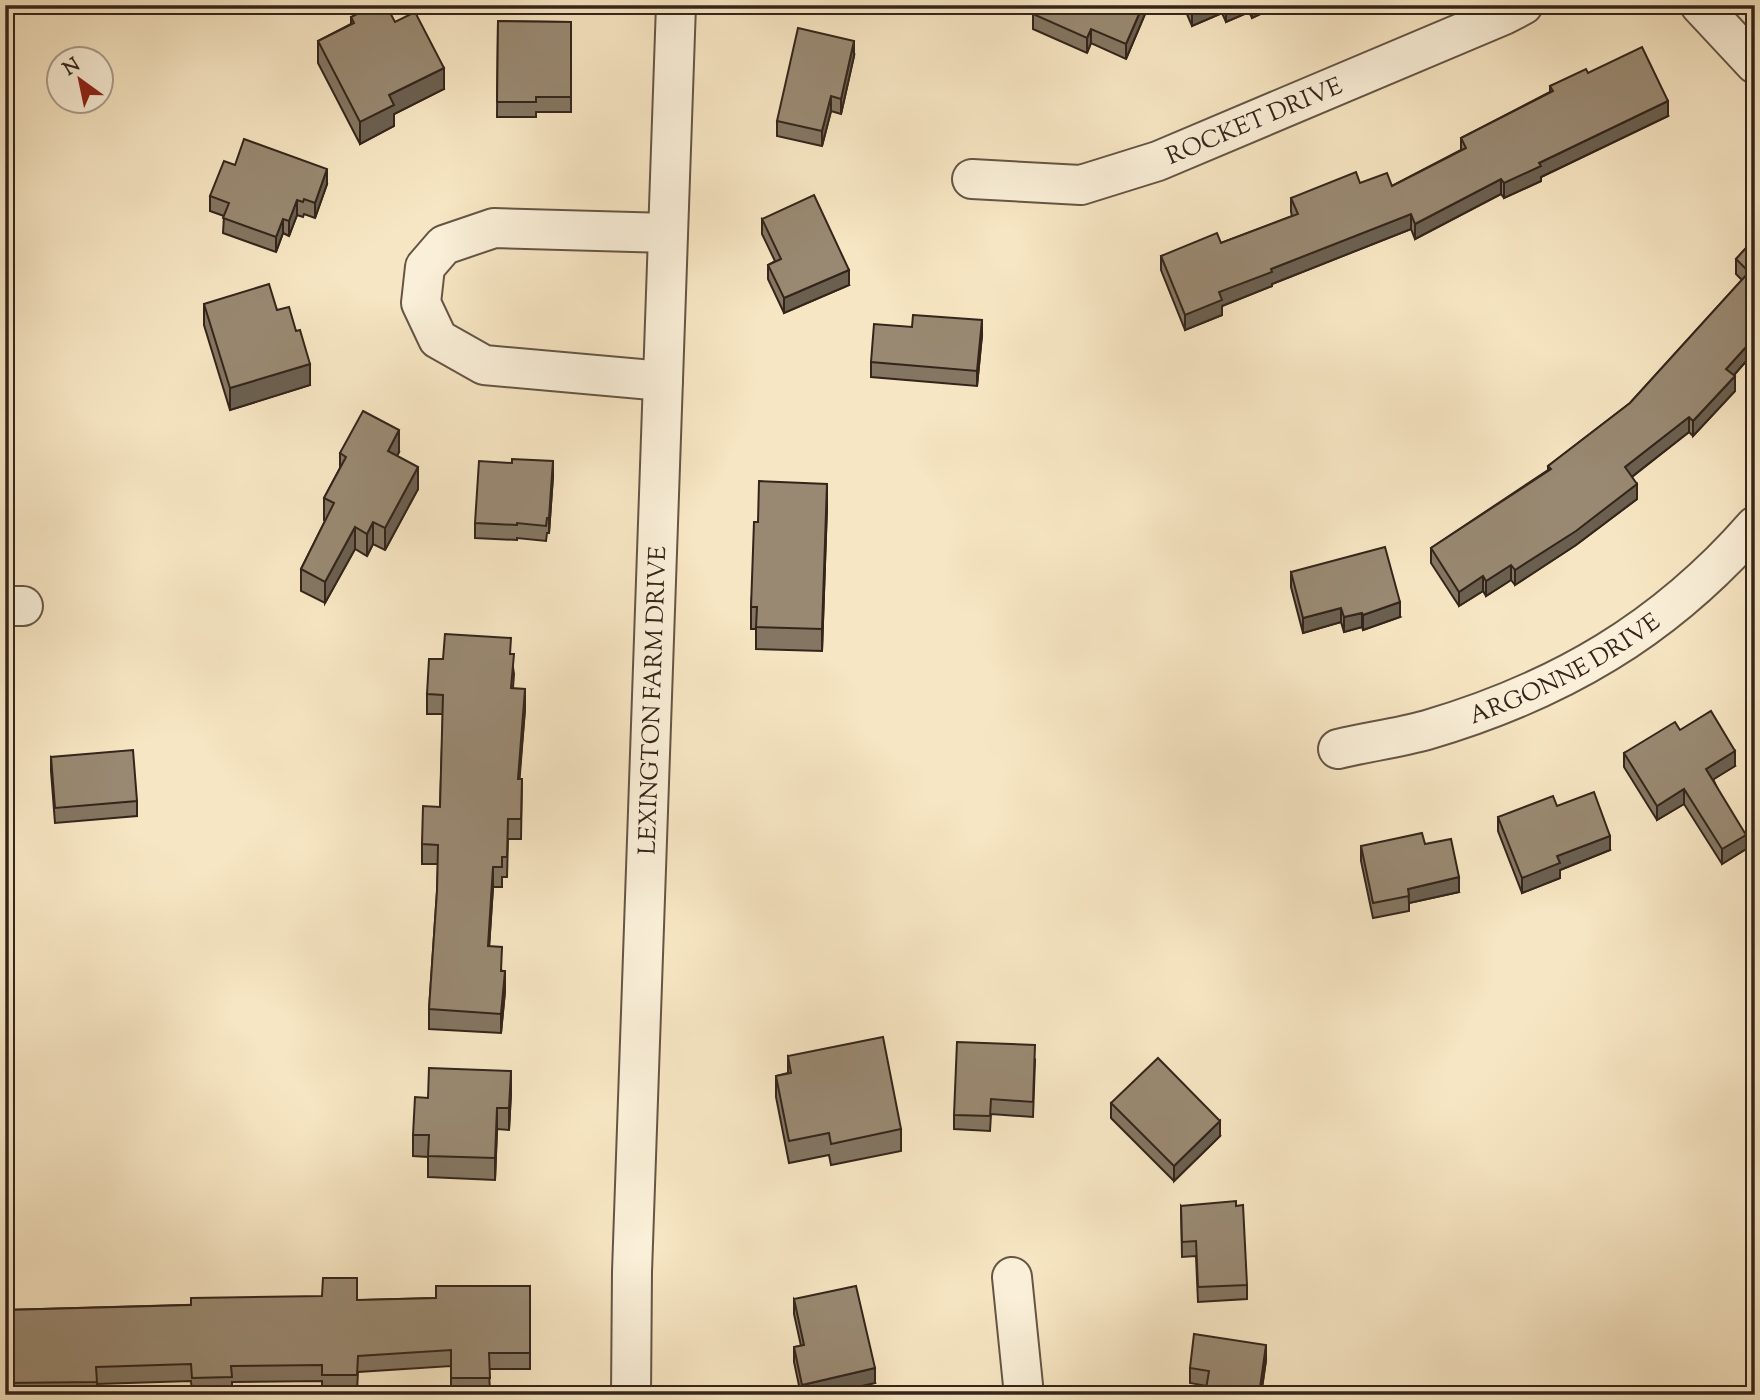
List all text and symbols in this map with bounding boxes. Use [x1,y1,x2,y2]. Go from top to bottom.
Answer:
north arrow [46,46,116,116]
text: N [58,52,86,83]
street label: ROCKET DRIVE [1161,70,1349,175]
street label: LEXINGTON FARM DRIVE [632,545,676,855]
street label: ARGONNE DRIVE [1465,606,1668,734]

